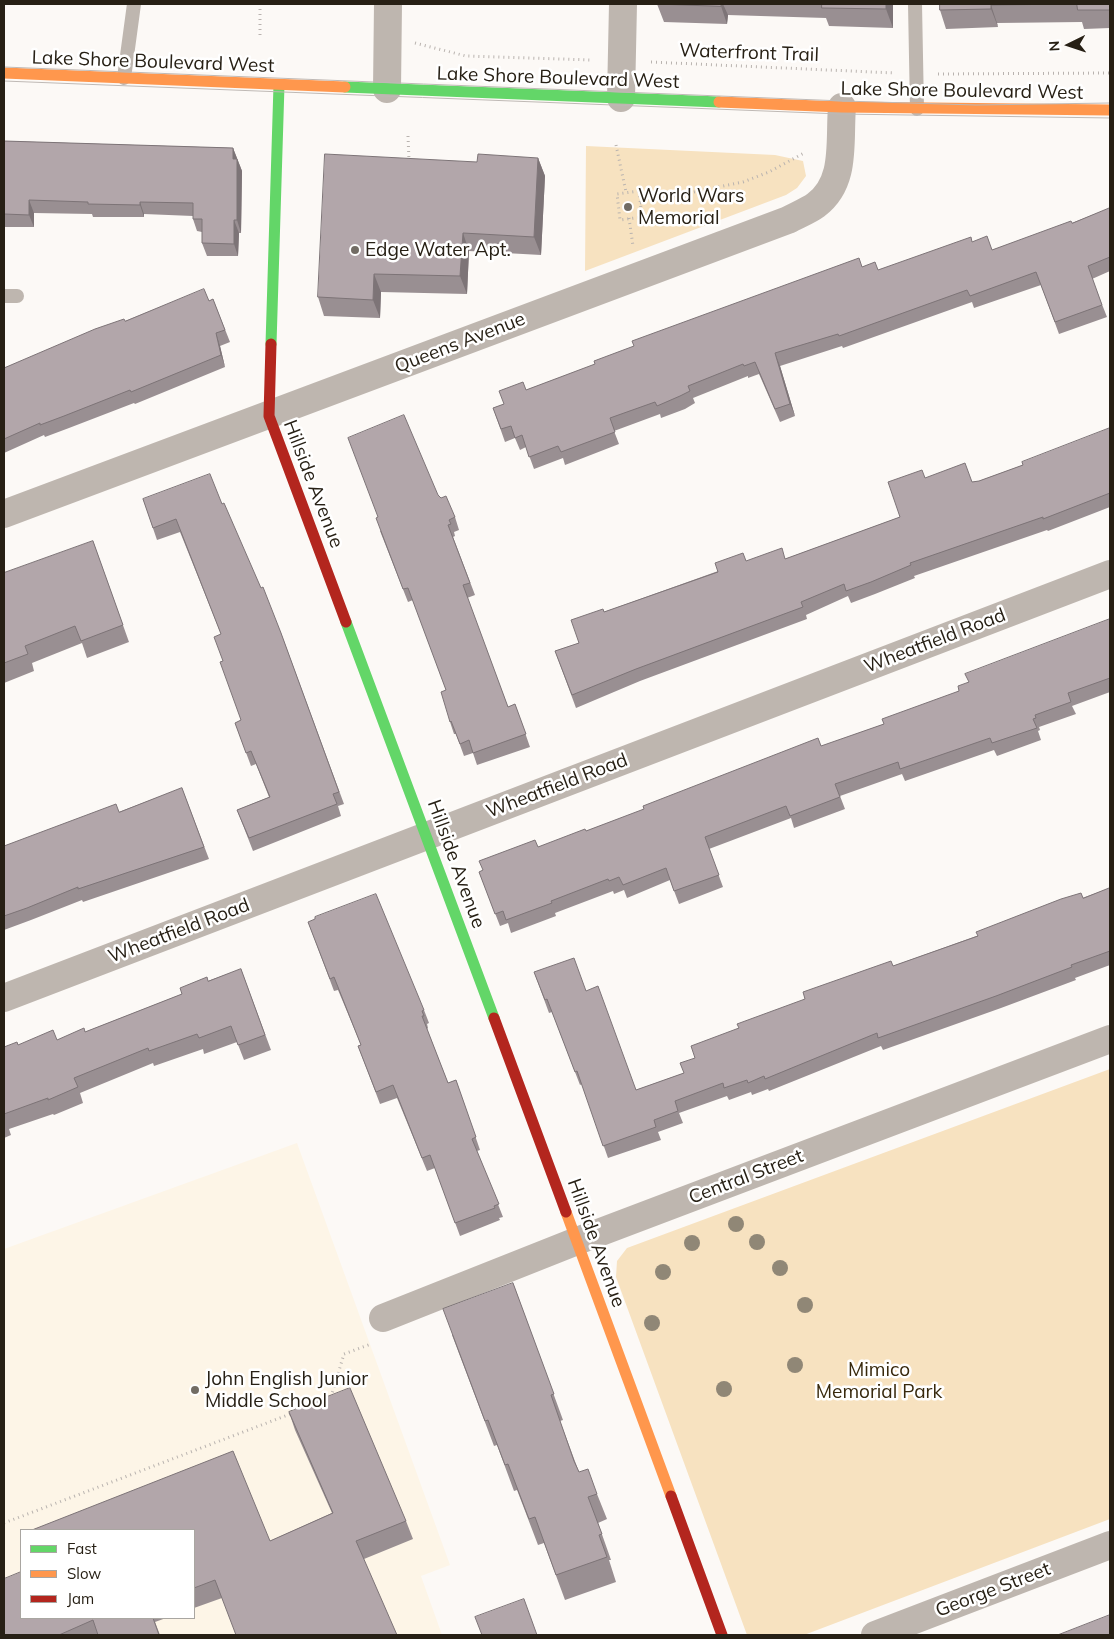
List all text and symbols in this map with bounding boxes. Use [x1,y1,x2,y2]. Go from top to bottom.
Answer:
north arrow [1044,20,1094,70]
street label: Waterfront Trail [679,39,819,67]
text: N [1045,40,1063,52]
street label: Lake Shore Boulevard West [31,46,275,78]
street label: Lake Shore Boulevard West [436,62,680,94]
street label: Lake Shore Boulevard West [840,77,1084,105]
place label: World Wars Memorial [638,185,744,229]
marker: World Wars Memorial [622,201,634,213]
place label: Edge Water Apt. [365,239,511,261]
marker: Edge Water Apt. [349,244,361,256]
street label: Queens Avenue [391,308,529,378]
street label: Hillside Avenue [278,417,348,551]
street label: Wheatfield Road [861,604,1009,678]
street label: Wheatfield Road [483,749,631,823]
street label: Hillside Avenue [422,797,490,931]
street label: Wheatfield Road [105,894,253,968]
street label: Central Street [686,1145,806,1209]
street label: Hillside Avenue [562,1176,630,1310]
park label: Mimico Memorial Park [816,1359,942,1403]
place label: John English Junior Middle School [205,1368,368,1412]
marker: John English Junior Middle School [189,1384,201,1396]
legend [20,1529,195,1619]
text: Fast [67,1539,97,1558]
street label: George Street [932,1558,1054,1622]
text: Slow [67,1564,101,1583]
text: Jam [67,1589,94,1608]

